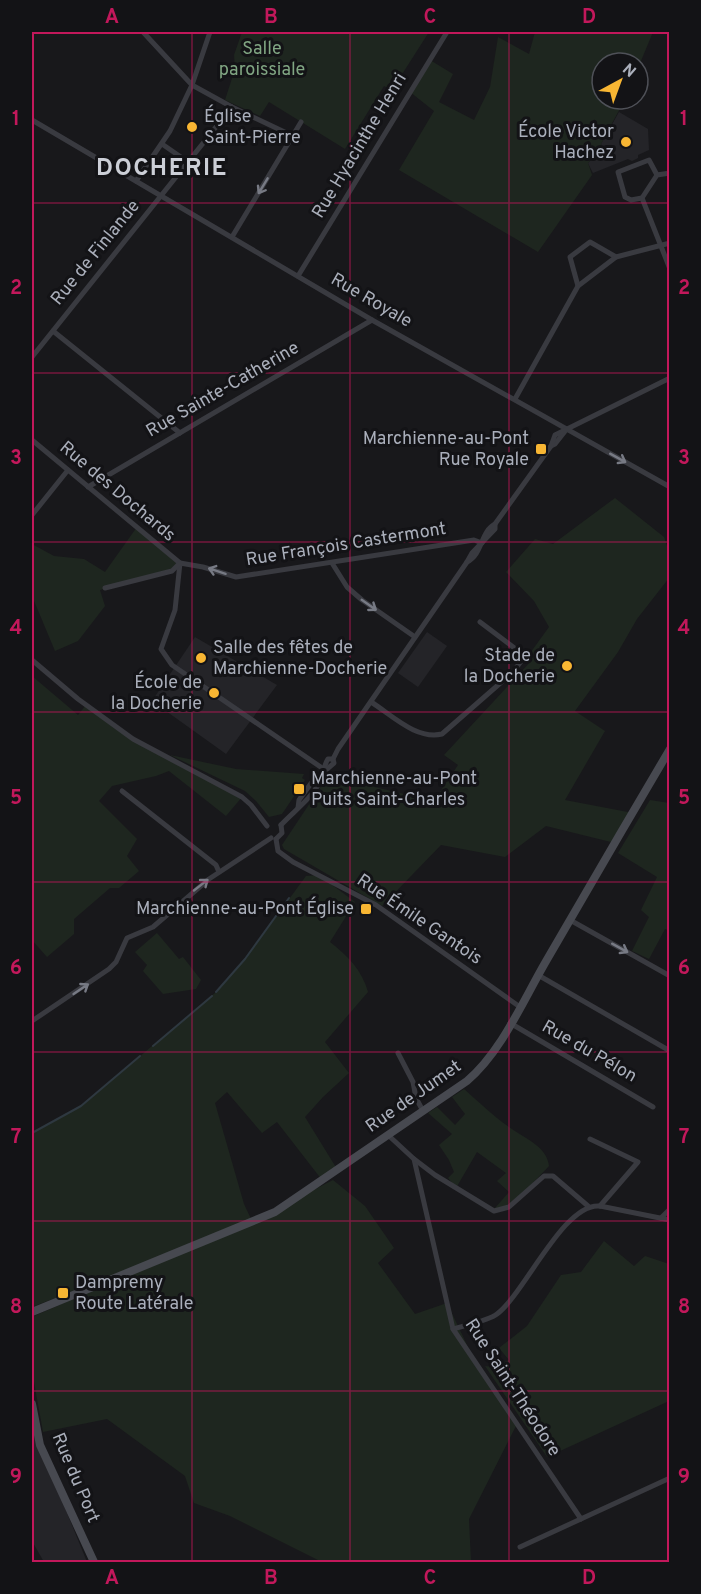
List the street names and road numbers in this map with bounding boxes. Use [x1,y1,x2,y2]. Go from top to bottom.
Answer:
street label: Rue Hyacinthe Henri [307,69,413,223]
street label: Rue de Finlande [46,196,146,310]
street label: Rue Royale [326,268,416,334]
street label: Rue Sainte-Catherine [142,337,304,443]
street label: Rue des Dochards [54,437,180,547]
street label: Rue François Castermont [244,518,448,572]
street label: Rue Émile Gantois [352,868,487,970]
street label: Rue du Pélon [537,1016,641,1088]
street label: Rue de Jumet [362,1056,466,1138]
street label: Rue Saint-Théodore [459,1315,565,1461]
street label: Rue du Port [46,1430,104,1526]

